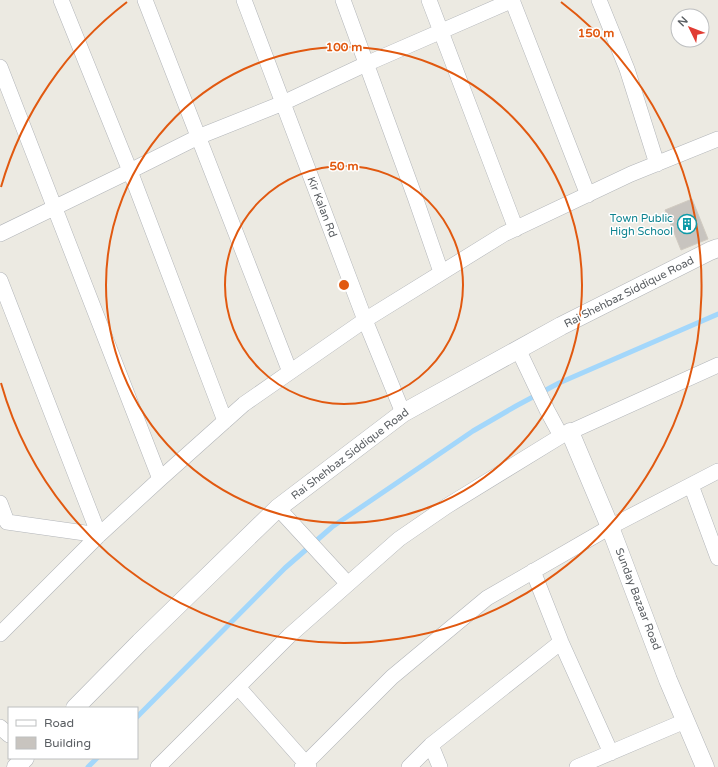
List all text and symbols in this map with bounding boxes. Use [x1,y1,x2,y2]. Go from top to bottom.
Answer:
north arrow [670,8,710,48]
text: N [675,14,691,29]
text: 150 m [578,26,614,40]
text: 100 m [326,40,362,54]
text: 50 m [329,159,359,173]
street label: Kir Kalan Rd [304,175,340,239]
place label: Town Public High School [610,212,673,238]
building icon: Town Public High School [676,213,698,235]
street label: Rai Shehbaz Siddique Road [562,254,696,330]
centre of rings [337,278,351,292]
street label: Rai Shehbaz Siddique Road [289,406,411,502]
street label: Sunday Bazaar Road [613,546,663,652]
legend [8,707,138,759]
text: Road [44,716,74,730]
text: Building [44,736,91,750]

